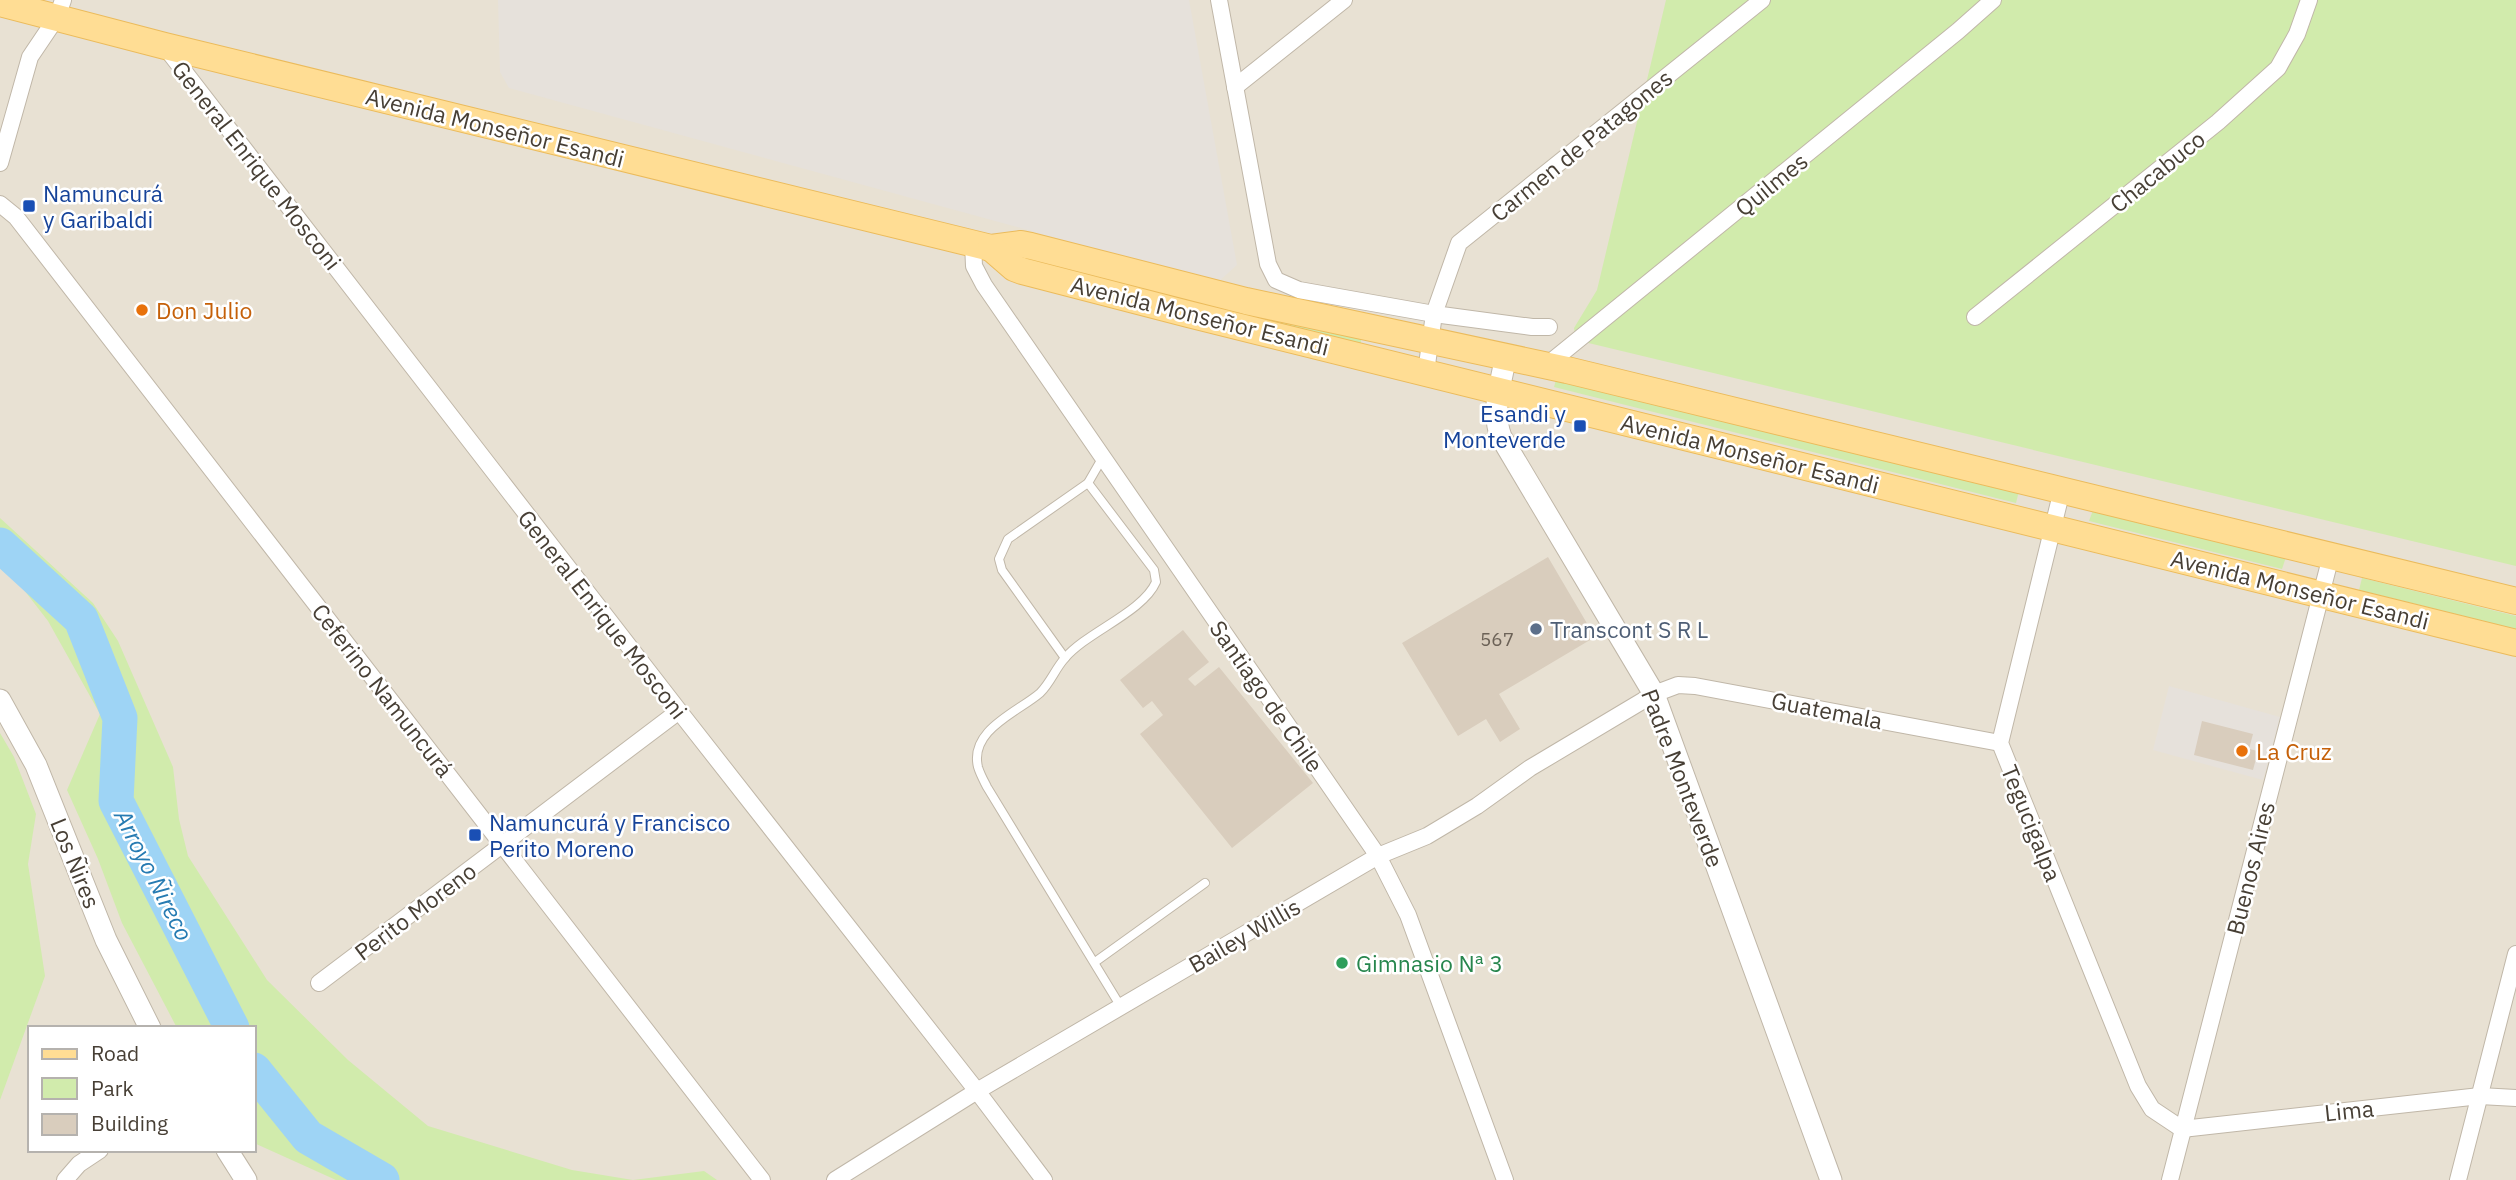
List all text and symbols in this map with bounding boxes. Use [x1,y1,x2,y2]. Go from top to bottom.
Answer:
street label: General Enrique Mosconi [166,54,348,276]
street label: Carmen de Patagones [1484,62,1678,228]
street label: Avenida Monseñor Esandi [363,80,627,174]
street label: Chacabuco [2103,123,2211,219]
street label: Quilmes [1728,146,1814,222]
place label: Namuncurá y Garibaldi [43,178,163,234]
marker: Namuncurá y Garibaldi [21,198,37,214]
street label: Avenida Monseñor Esandi [1068,268,1332,362]
place label: Don Julio [156,295,253,325]
marker: Don Julio [134,302,150,318]
place label: Esandi y Monteverde [1443,398,1567,454]
street label: Avenida Monseñor Esandi [1618,406,1882,500]
marker: Esandi y Monteverde [1572,418,1588,434]
street label: General Enrique Mosconi [512,503,694,725]
street label: Avenida Monseñor Esandi [2168,542,2432,636]
street label: Ceferino Namuncurá [306,597,460,783]
street label: Santiago de Chile [1204,614,1330,778]
place label: Transcont S R L [1550,614,1708,644]
marker: Transcont S R L [1528,621,1544,637]
house number: 567 [1480,627,1514,651]
street label: Padre Monteverde [1635,684,1731,872]
street label: Guatemala [1769,685,1885,735]
place label: La Cruz [2256,736,2332,766]
marker: La Cruz [2234,743,2250,759]
street label: Tegucigalpa [1995,760,2069,886]
street label: Buenos Aires [2219,798,2281,938]
water label: Arroyo Ñireco [107,803,201,946]
place label: Namuncurá y Francisco Perito Moreno [489,807,730,863]
street label: Los Ñires [44,813,108,913]
marker: Namuncurá y Francisco Perito Moreno [467,827,483,843]
street label: Perito Moreno [348,855,482,967]
street label: Bailey Willis [1183,891,1305,979]
place label: Gimnasio Nª 3 [1356,948,1503,978]
marker: Gimnasio Nª 3 [1334,955,1350,971]
legend [28,1026,256,1152]
text: Road [91,1039,139,1067]
text: Park [91,1074,134,1102]
street label: Lima [2323,1092,2375,1128]
text: Building [91,1109,168,1137]

